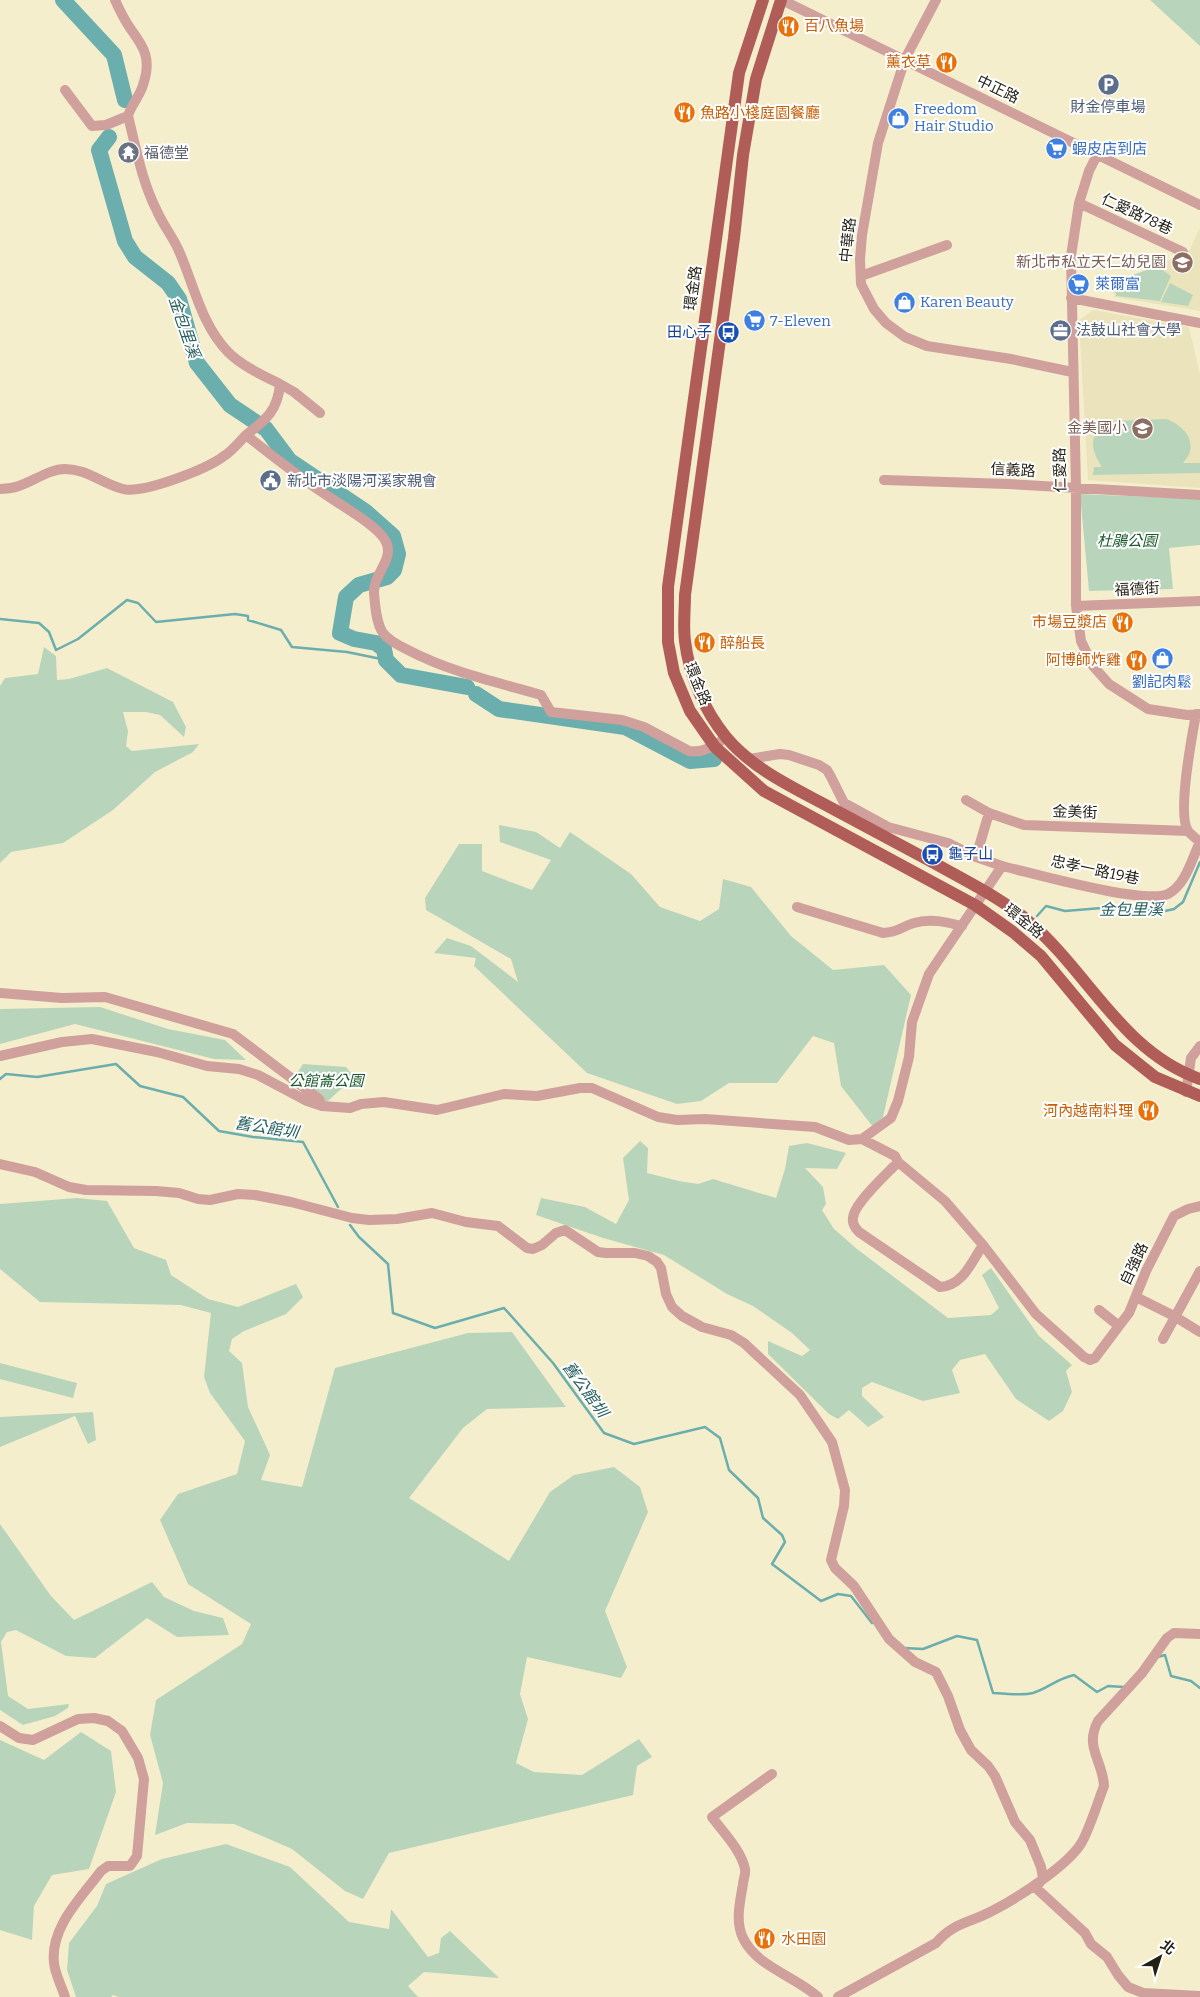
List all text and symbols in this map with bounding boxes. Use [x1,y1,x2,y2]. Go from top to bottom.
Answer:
restaurant icon: 百八魚場 [776,14,800,38]
place label: 百八魚場 [804,17,864,35]
restaurant icon: 薰衣草 [935,50,959,74]
place label: 薰衣草 [886,53,931,71]
street label: 中正路 [974,71,1022,107]
parking icon: 財金停車場 [1096,72,1120,96]
place label: 財金停車場 [1070,98,1146,116]
place label: Freedom Hair Studio [914,100,994,135]
restaurant icon: 魚路小棧庭園餐廳 [672,101,696,125]
place label: 魚路小棧庭園餐廳 [700,104,820,122]
shop icon: Freedom Hair Studio [886,106,910,130]
supermarket icon: 蝦皮店到店 [1044,137,1068,161]
place label: 蝦皮店到店 [1072,140,1147,158]
temple icon: 福德堂 [116,141,140,165]
place label: 福德堂 [144,144,189,162]
street label: 仁愛路78巷 [1099,190,1175,238]
street label: 中華路 [837,217,859,263]
school or university icon: 新北市私立天仁幼兒園 [1170,250,1194,274]
place label: 新北市私立天仁幼兒園 [1016,253,1166,271]
street label: 環金路 [681,264,705,312]
supermarket icon: 萊爾富 [1067,272,1091,296]
place label: 萊爾富 [1095,275,1140,293]
shop icon: Karen Beauty [892,290,916,314]
place label: Karen Beauty [920,293,1014,311]
water label: 金包里溪 [165,294,205,362]
supermarket icon: 7-Eleven [742,309,766,333]
place label: 7-Eleven [770,312,831,330]
office icon: 法鼓山社會大學 [1048,318,1072,342]
bus stop icon: 田心子 [716,320,740,344]
place label: 法鼓山社會大學 [1076,321,1181,339]
place label: 田心子 [667,323,712,341]
school or university icon: 金美國小 [1131,416,1155,440]
place label: 金美國小 [1067,419,1127,437]
street label: 仁愛路 [1051,447,1069,493]
street label: 信義路 [990,460,1036,480]
public building icon: 新北市淡陽河溪家親會 [259,469,283,493]
place label: 新北市淡陽河溪家親會 [287,472,437,490]
park label: 杜鵑公園 [1097,532,1159,550]
street label: 福德街 [1114,579,1160,599]
restaurant icon: 市場豆漿店 [1111,610,1135,634]
place label: 市場豆漿店 [1032,613,1107,631]
restaurant icon: 醉船長 [692,631,716,655]
place label: 醉船長 [720,634,765,652]
shop icon: 劉記肉鬆 [1150,647,1174,671]
restaurant icon: 阿博師炸雞 [1125,648,1149,672]
place label: 阿博師炸雞 [1046,651,1121,669]
street label: 環金路 [681,660,715,708]
place label: 劉記肉鬆 [1132,673,1192,691]
street label: 金美街 [1052,802,1098,822]
bus stop icon: 龜子山 [920,842,944,866]
place label: 龜子山 [948,845,993,863]
street label: 忠孝一路19巷 [1049,852,1141,888]
street label: 環金路 [1001,900,1047,942]
water label: 金包里溪 [1099,900,1165,919]
park label: 公館崙公園 [288,1072,365,1090]
restaurant icon: 河內越南料理 [1137,1099,1161,1123]
place label: 河內越南料理 [1043,1102,1133,1120]
water label: 舊公館圳 [234,1113,302,1142]
street label: 自強路 [1116,1240,1152,1288]
water label: 舊公館圳 [559,1358,613,1422]
restaurant icon: 水田園 [753,1927,777,1951]
place label: 水田園 [781,1930,826,1948]
north arrow [1135,1932,1185,1982]
text: 北 [1157,1936,1179,1958]

